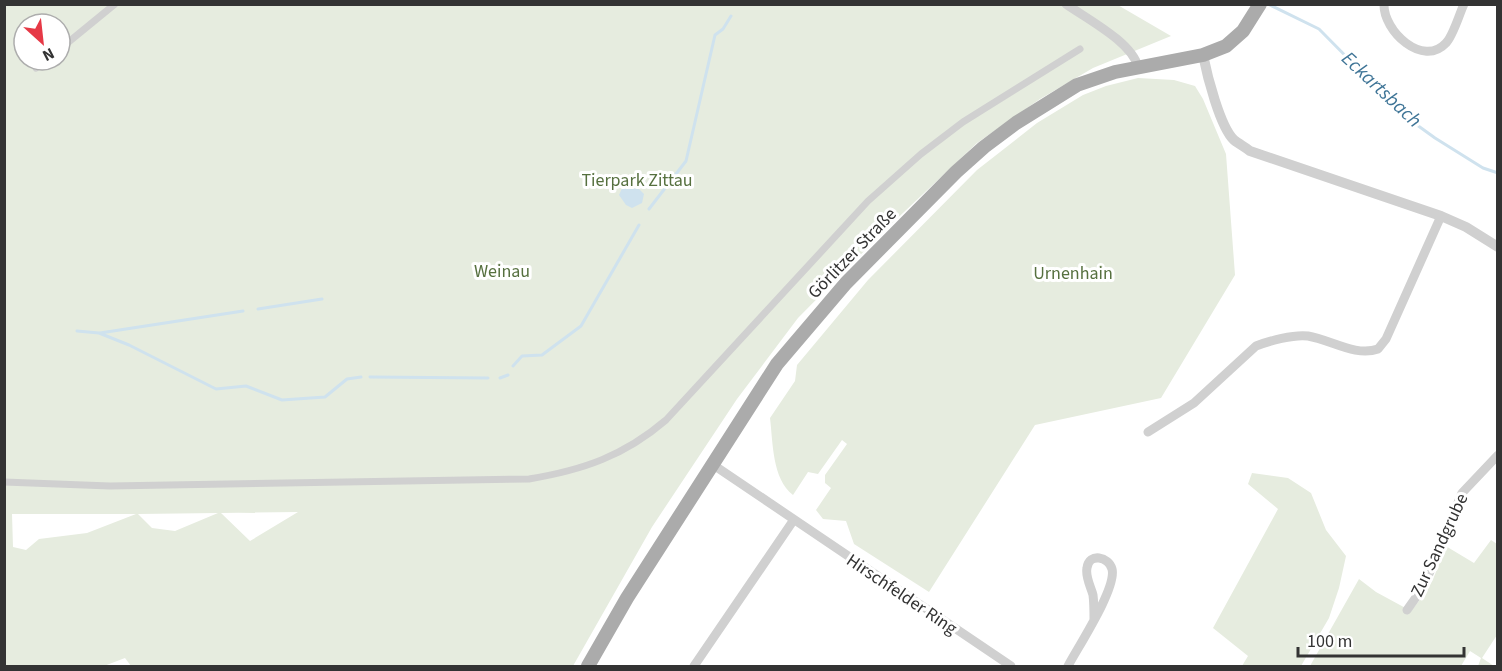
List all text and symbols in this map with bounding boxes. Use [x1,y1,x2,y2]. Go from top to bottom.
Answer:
north arrow [12,12,72,72]
text: N [39,42,58,67]
water label: Eckartsbach [1335,45,1428,134]
park label: Tierpark Zittau [581,168,693,193]
street label: Görlitzer Straße [802,202,902,304]
park label: Weinau [474,259,530,284]
park label: Urnenhain [1033,261,1113,286]
street label: Zur Sandgrube [1405,489,1474,601]
street label: Hirschfelder Ring [841,548,962,641]
scale bar [1298,620,1464,658]
text: 100 m [1307,629,1352,654]

